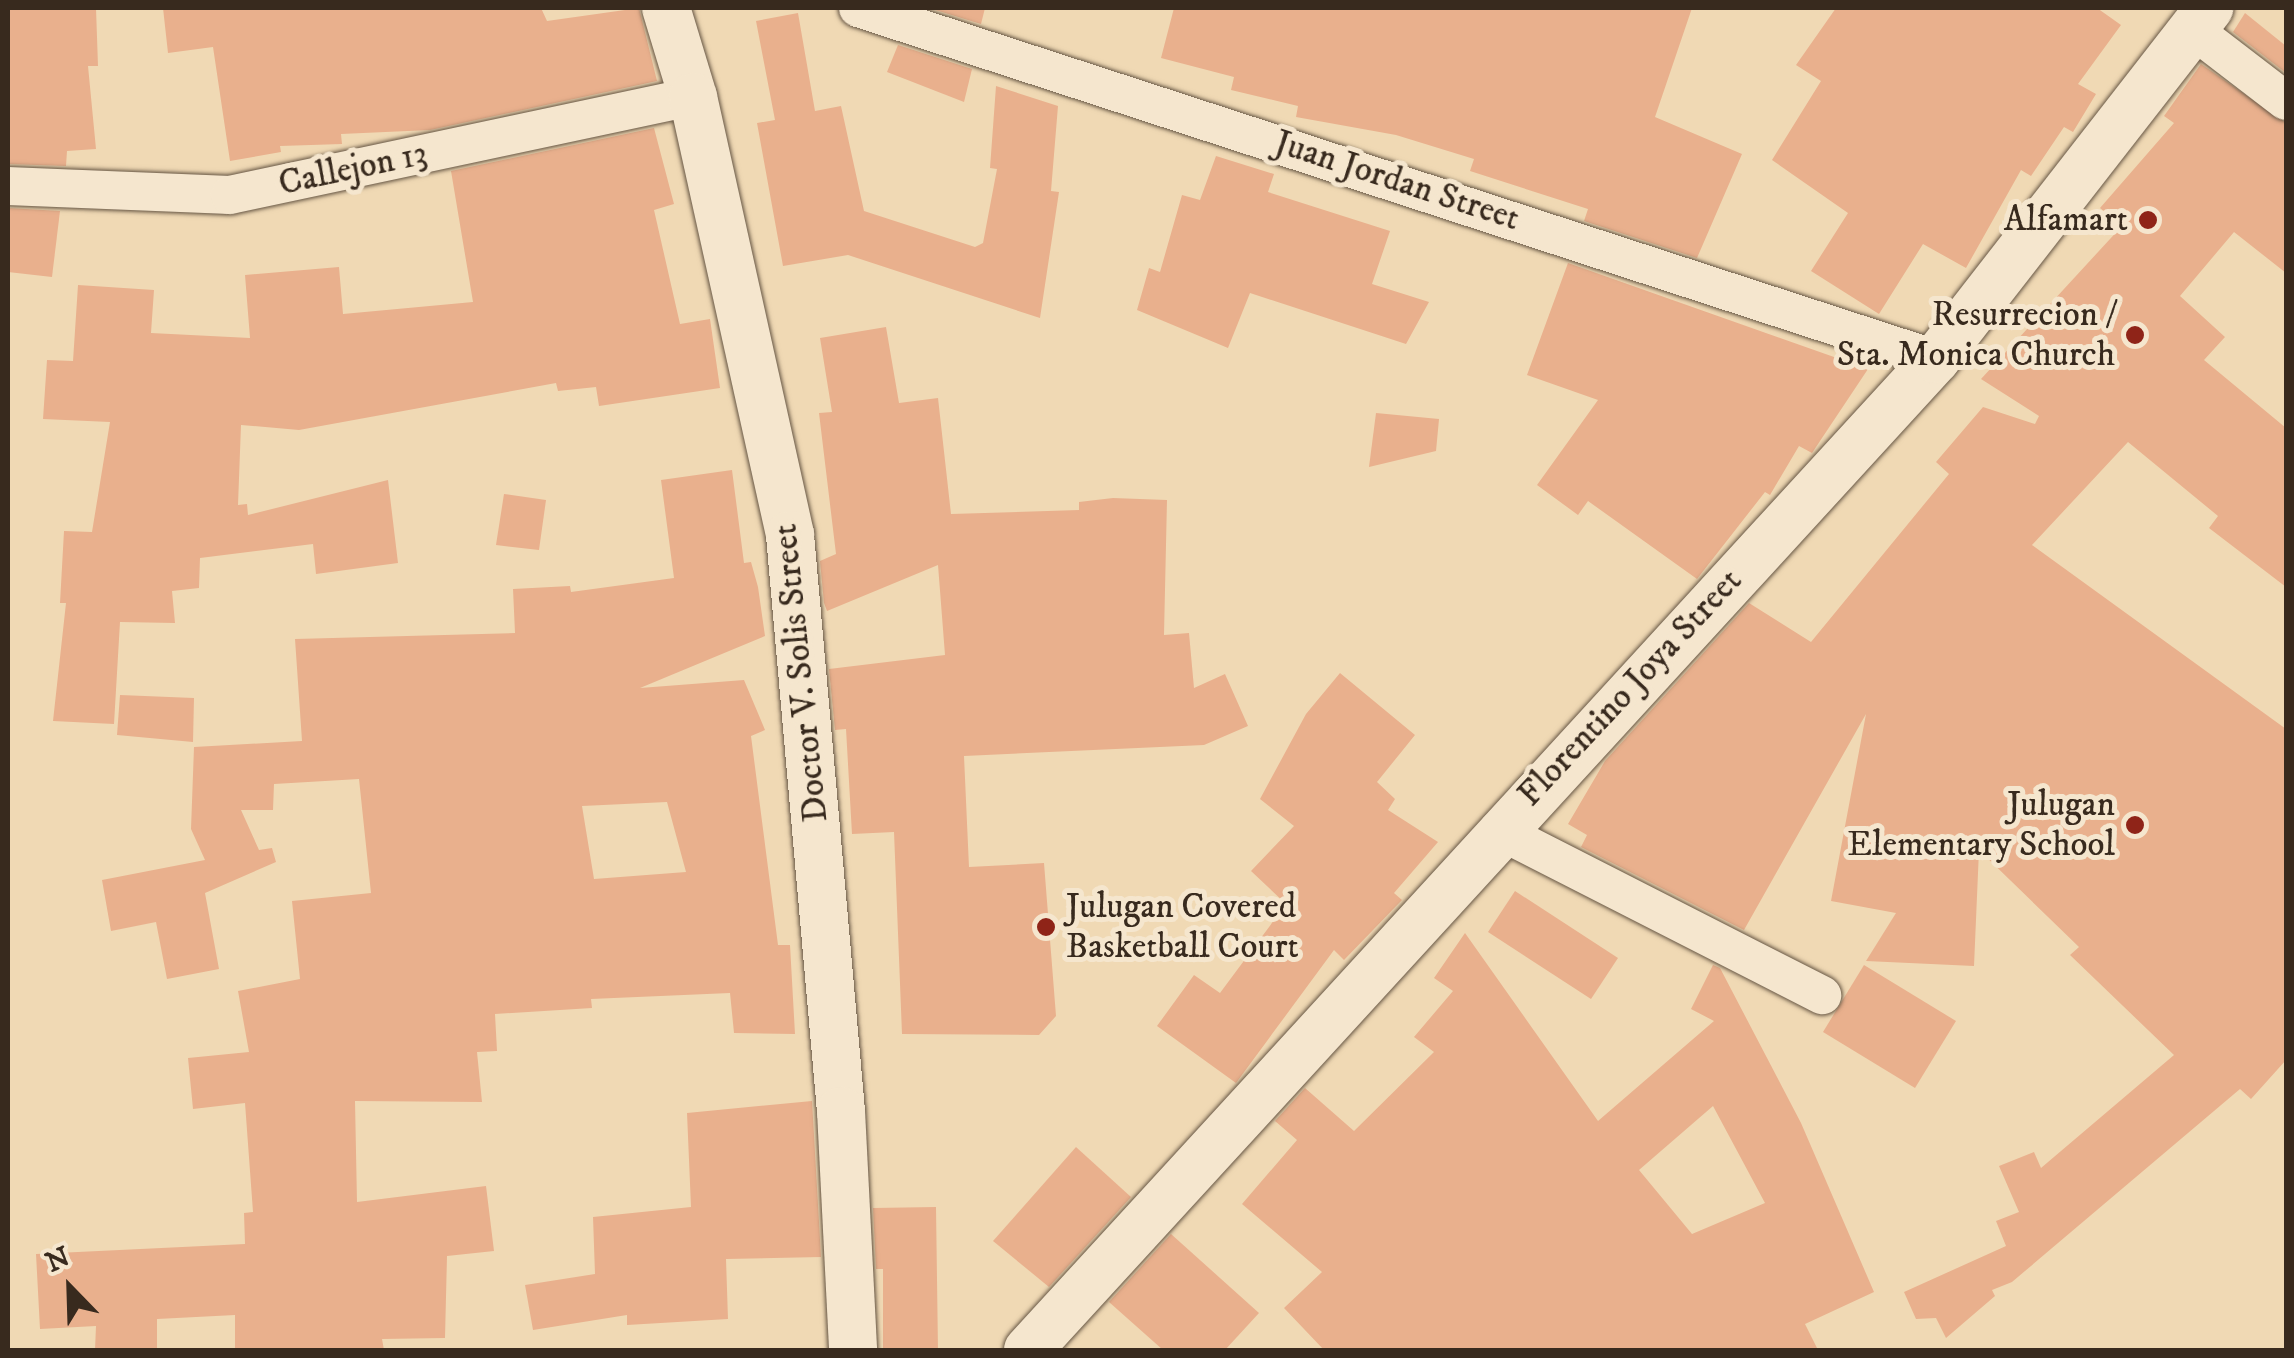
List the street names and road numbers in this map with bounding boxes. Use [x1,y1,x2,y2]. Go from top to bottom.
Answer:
street label: Juan Jordan Street [1269,122,1525,240]
street label: Callejon 13 [275,133,431,205]
street label: Doctor V. Solis Street [764,522,838,824]
street label: Florentino Joya Street [1509,561,1751,815]

